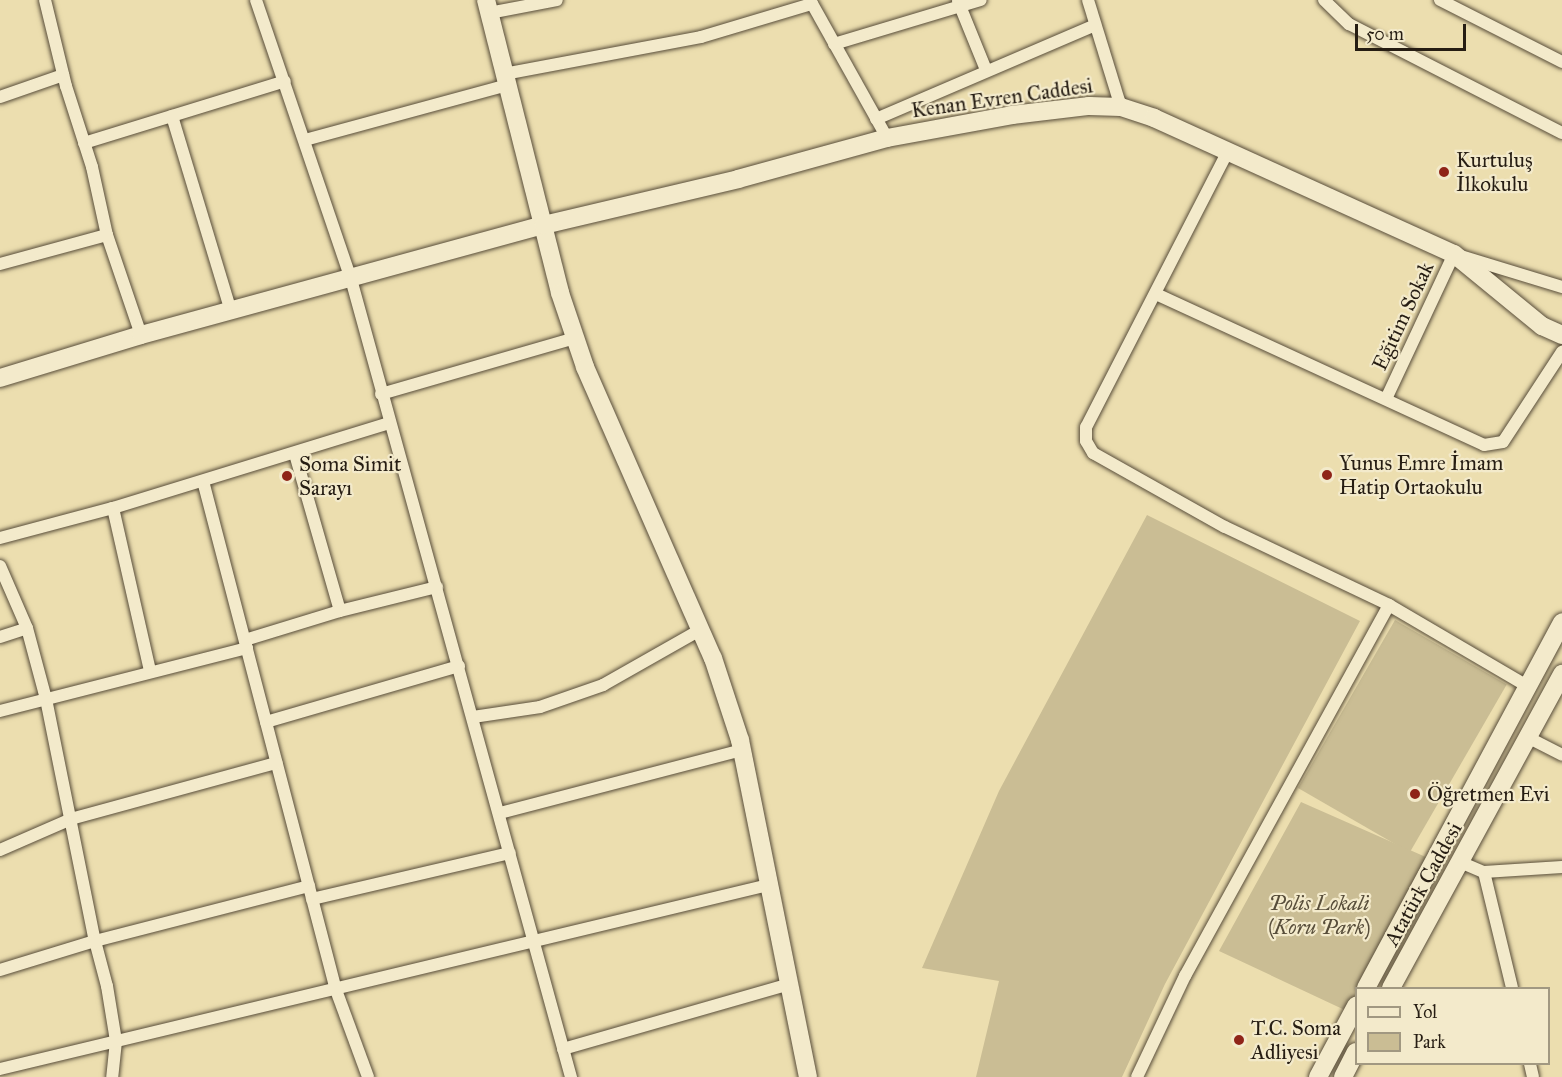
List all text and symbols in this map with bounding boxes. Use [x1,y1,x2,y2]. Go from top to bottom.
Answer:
scale bar [1358,12,1469,50]
text: 50 m [1366,23,1404,45]
street label: Kenan Evren Caddesi [910,73,1094,123]
place label: Kurtuluş İlkokulu [1456,147,1533,197]
marker: Kurtuluş İlkokulu [1437,165,1451,179]
street label: Eğitim Sokak [1367,258,1439,374]
place label: Yunus Emre İmam Hatip Ortaokulu [1339,450,1503,500]
place label: Soma Simit Sarayı [299,451,401,501]
marker: Yunus Emre İmam Hatip Ortaokulu [1320,468,1334,482]
marker: Soma Simit Sarayı [280,469,294,483]
place label: Öğretmen Evi [1427,781,1549,807]
marker: Öğretmen Evi [1408,787,1422,801]
street label: Atatürk Caddesi [1379,818,1467,950]
park label: Polis Lokali (Koru Park) [1268,890,1370,940]
legend [1355,987,1550,1065]
text: Yol [1413,1001,1437,1023]
place label: T.C. Soma Adliyesi [1251,1015,1341,1065]
text: Park [1413,1031,1446,1053]
marker: T.C. Soma Adliyesi [1232,1033,1246,1047]

